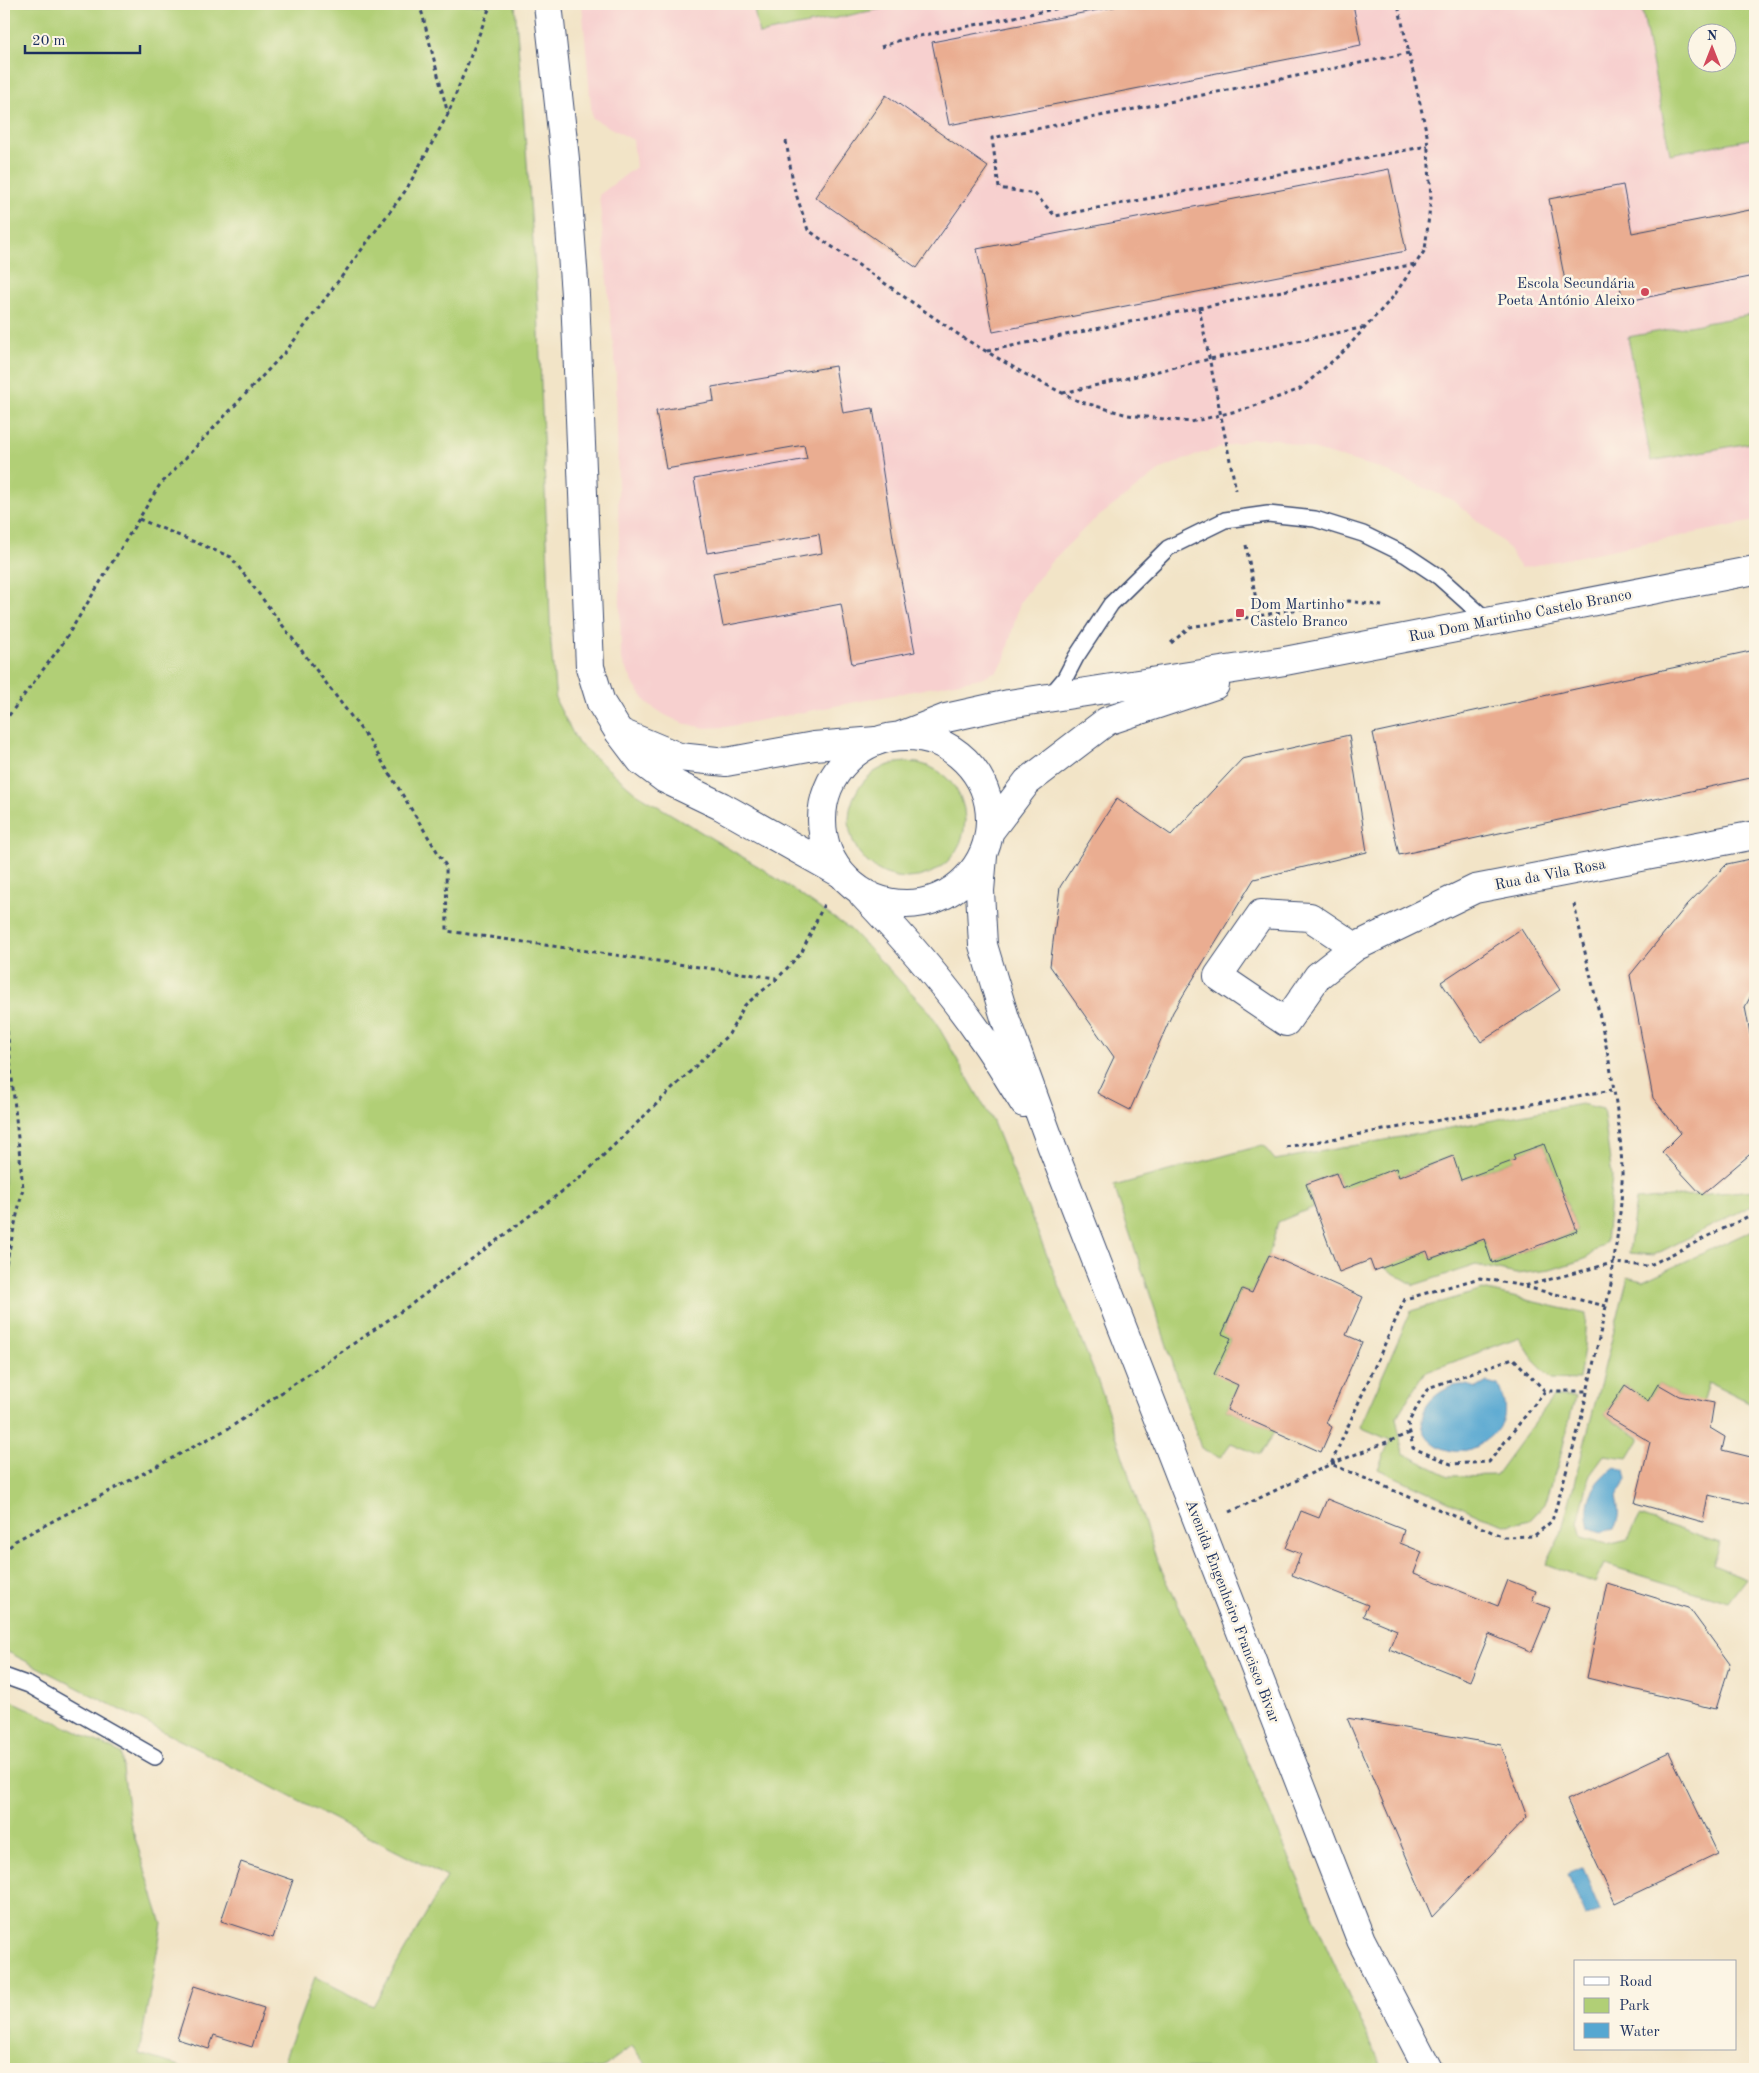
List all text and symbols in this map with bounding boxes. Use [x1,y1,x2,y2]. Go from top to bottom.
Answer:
scale bar [25,22,140,54]
north arrow [1686,22,1736,72]
text: N [1707,29,1718,43]
text: 20 m [32,34,66,49]
place label: Escola Secundária Poeta António Aleixo [1497,277,1636,309]
marker: Escola Secundária Poeta António Aleixo [1639,286,1651,298]
street label: Rua Dom Martinho Castelo Branco [1408,587,1633,645]
place label: Dom Martinho Castelo Branco [1250,598,1348,630]
marker: Dom Martinho Castelo Branco [1234,607,1246,619]
street label: Rua da Vila Rosa [1494,857,1608,894]
street label: Avenida Engenheiro Francisco Bivar [1182,1498,1281,1725]
legend [1574,1960,1736,2050]
text: Road [1619,1975,1653,1990]
text: Park [1619,1999,1650,2014]
text: Water [1619,2025,1660,2040]

